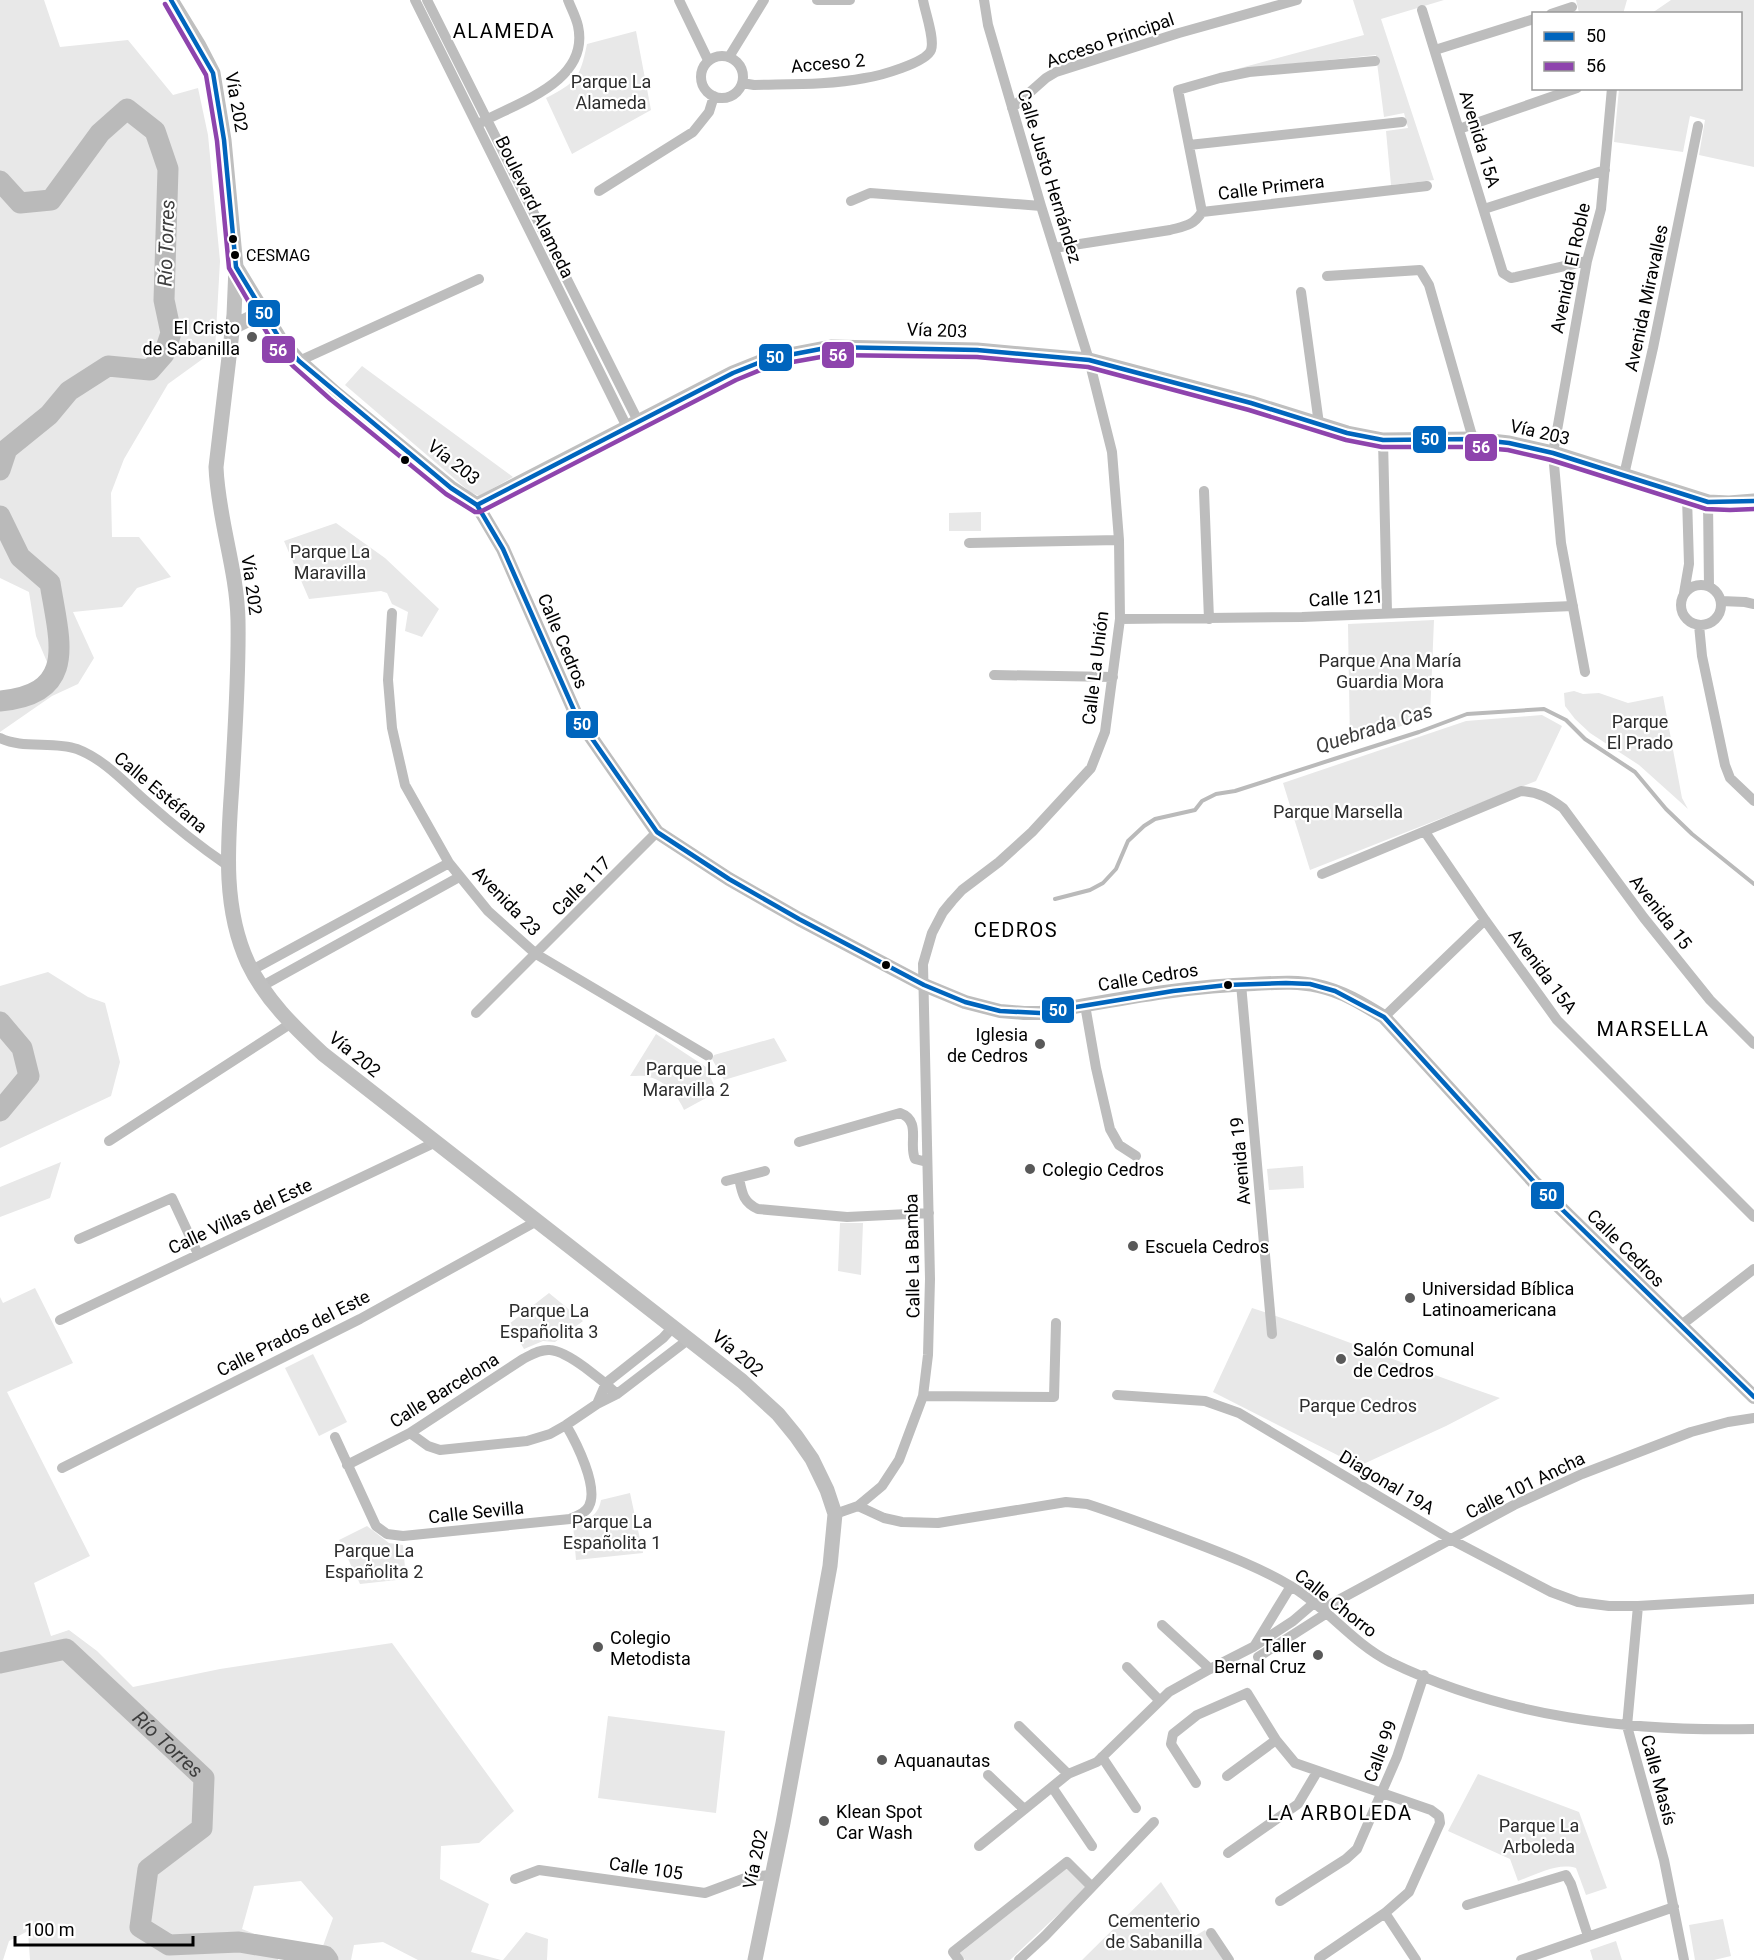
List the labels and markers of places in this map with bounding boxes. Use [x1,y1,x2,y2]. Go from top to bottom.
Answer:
unlabelled marker [227,233,239,245]
place label: CESMAG [246,246,310,265]
marker: CESMAG [229,249,241,261]
place label: El Cristo de Sabanilla [143,317,240,359]
marker: El Cristo de Sabanilla [245,330,259,344]
unlabelled marker [399,454,411,466]
unlabelled marker [880,959,892,971]
unlabelled marker [1222,979,1234,991]
place label: Iglesia de Cedros [947,1024,1028,1066]
marker: Iglesia de Cedros [1033,1037,1047,1051]
place label: Colegio Cedros [1042,1159,1164,1180]
marker: Colegio Cedros [1023,1162,1037,1176]
place label: Escuela Cedros [1145,1236,1269,1257]
marker: Escuela Cedros [1126,1239,1140,1253]
place label: Universidad Bíblica Latinoamericana [1422,1278,1574,1320]
marker: Universidad Bíblica Latinoamericana [1403,1291,1417,1305]
place label: Salón Comunal de Cedros [1353,1339,1474,1381]
marker: Salón Comunal de Cedros [1334,1352,1348,1366]
place label: Colegio Metodista [610,1627,691,1669]
place label: Taller Bernal Cruz [1214,1635,1306,1677]
marker: Colegio Metodista [591,1640,605,1654]
marker: Taller Bernal Cruz [1311,1648,1325,1662]
place label: Aquanautas [894,1750,990,1771]
marker: Aquanautas [875,1753,889,1767]
place label: Klean Spot Car Wash [836,1801,922,1843]
marker: Klean Spot Car Wash [817,1814,831,1828]

